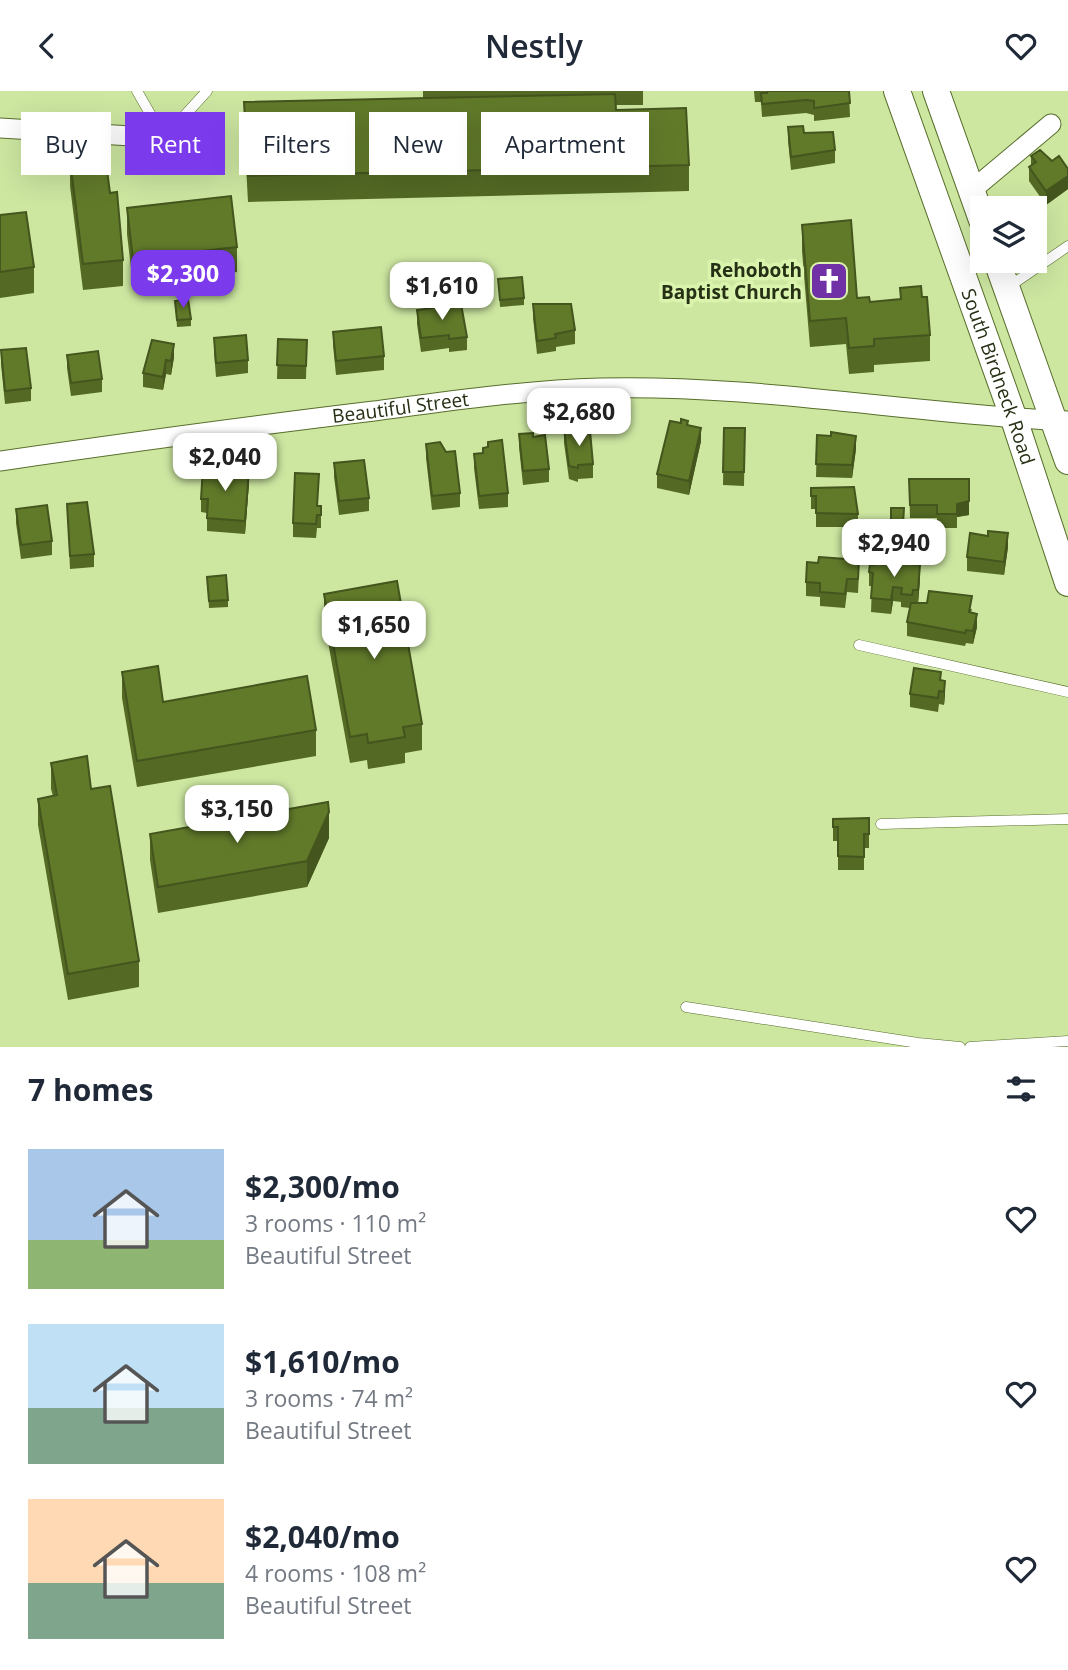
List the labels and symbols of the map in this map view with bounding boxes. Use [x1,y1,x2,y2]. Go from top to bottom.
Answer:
pin: $2,300 [126,251,240,310]
place label: Rehoboth Baptist Church [661,257,802,305]
church icon: Rehoboth Baptist Church [808,260,850,302]
pin: $1,610 [385,263,499,322]
street label: South Birdneck Road [955,285,1041,468]
street label: Beautiful Street [331,386,470,429]
pin: $2,680 [522,389,636,448]
pin: $2,040 [168,433,282,493]
pin: $2,940 [837,519,951,579]
pin: $1,650 [317,601,431,661]
pin: $3,150 [180,785,294,845]

